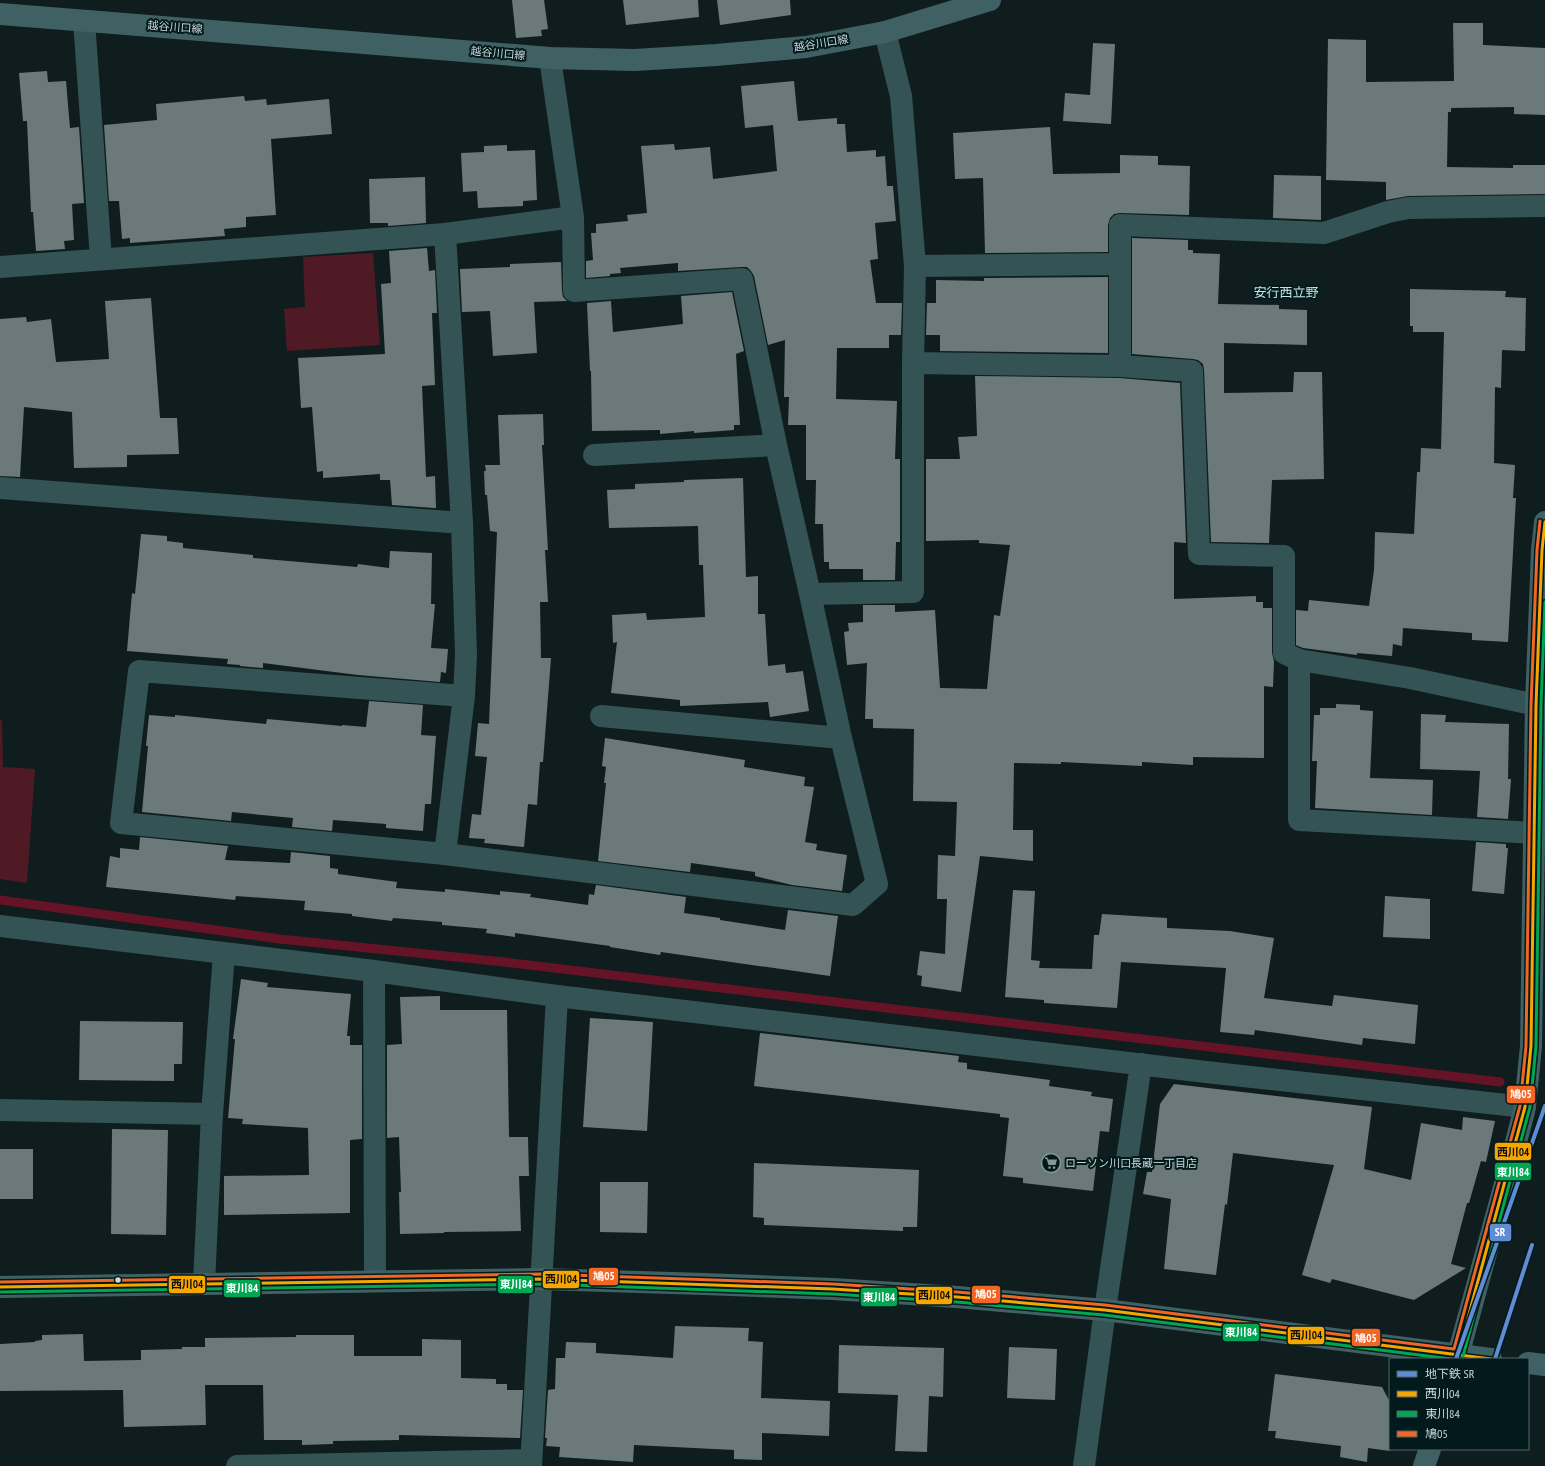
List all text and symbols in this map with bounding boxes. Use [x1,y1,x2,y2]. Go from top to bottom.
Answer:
street label: 越谷川口線 [147,18,203,36]
street label: 越谷川口線 [793,32,849,54]
street label: 越谷川口線 [470,44,526,62]
district label: 安行西立野 [1253,284,1319,301]
line badge: 鳩05 [1506,1085,1536,1104]
text: 鳩05 [1510,1087,1532,1101]
line badge: 西川04 [1494,1142,1532,1161]
text: 西川04 [1497,1145,1530,1159]
supermarket icon: ローソン川口長蔵一丁目店 [1040,1152,1062,1174]
place label: ローソン川口長蔵一丁目店 [1065,1156,1197,1170]
line badge: 東川84 [1494,1162,1532,1181]
text: 東川84 [1497,1165,1530,1179]
line badge: SR [1489,1223,1512,1242]
text: SR [1495,1225,1506,1239]
line badge: 鳩05 [588,1267,619,1286]
text: 鳩05 [593,1269,615,1283]
line badge: 西川04 [542,1270,580,1289]
text: 西川04 [545,1272,578,1286]
unlabelled marker [113,1275,123,1285]
line badge: 西川04 [168,1275,206,1294]
line badge: 東川84 [497,1275,534,1294]
text: 西川04 [171,1277,204,1291]
text: 東川84 [500,1277,533,1291]
line badge: 東川84 [223,1279,261,1298]
text: 東川84 [226,1281,259,1295]
line badge: 鳩05 [971,1285,1001,1304]
line badge: 西川04 [915,1286,953,1305]
line badge: 東川84 [860,1287,898,1307]
text: 鳩05 [975,1287,997,1301]
text: 西川04 [918,1288,951,1302]
text: 東川84 [863,1290,896,1304]
line badge: 東川84 [1222,1323,1260,1342]
text: 東川84 [1225,1325,1258,1339]
line badge: 西川04 [1287,1326,1325,1345]
text: 西川04 [1290,1328,1323,1342]
line badge: 鳩05 [1351,1328,1381,1347]
text: 鳩05 [1355,1331,1377,1345]
legend [1389,1358,1529,1450]
text: 地下鉄 SR [1425,1366,1475,1381]
text: 西川04 [1425,1386,1460,1401]
text: 東川84 [1425,1406,1460,1421]
text: 鳩05 [1425,1426,1448,1441]

